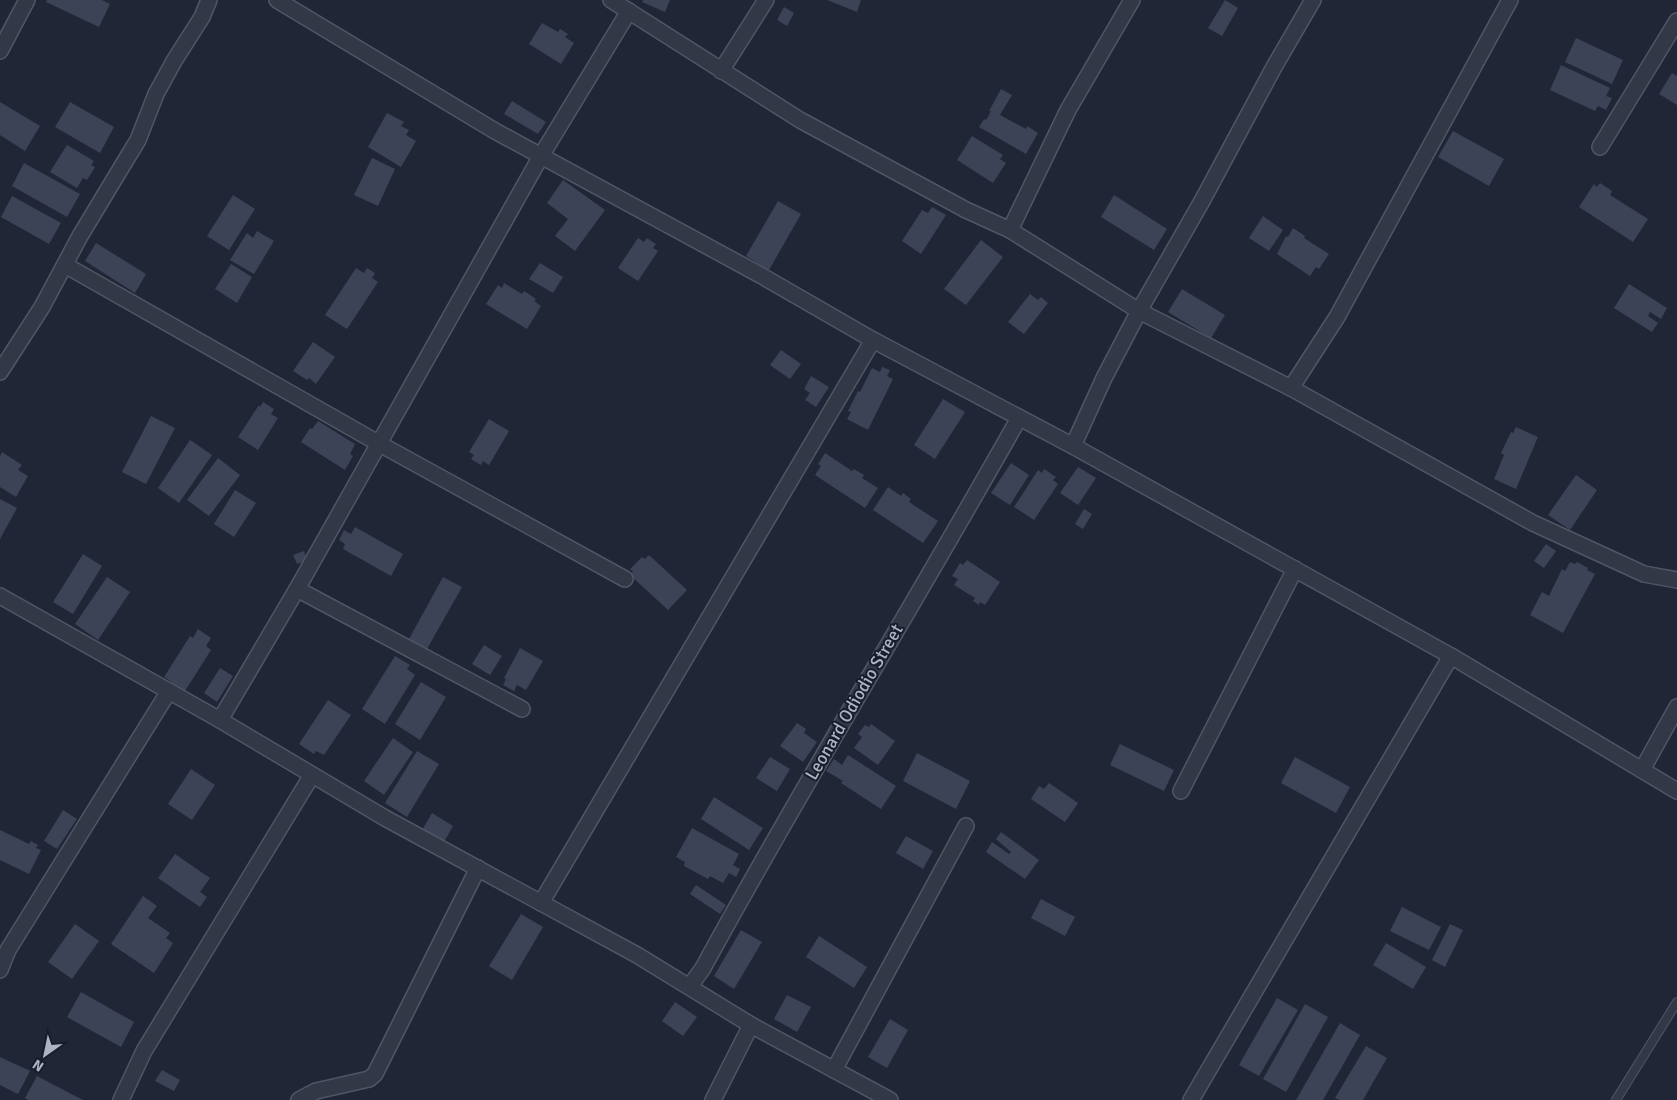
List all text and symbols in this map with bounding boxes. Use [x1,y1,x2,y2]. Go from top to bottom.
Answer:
street label: Leonard Odiodio Street [800,620,908,784]
north arrow [20,1030,70,1080]
text: N [29,1056,47,1075]

